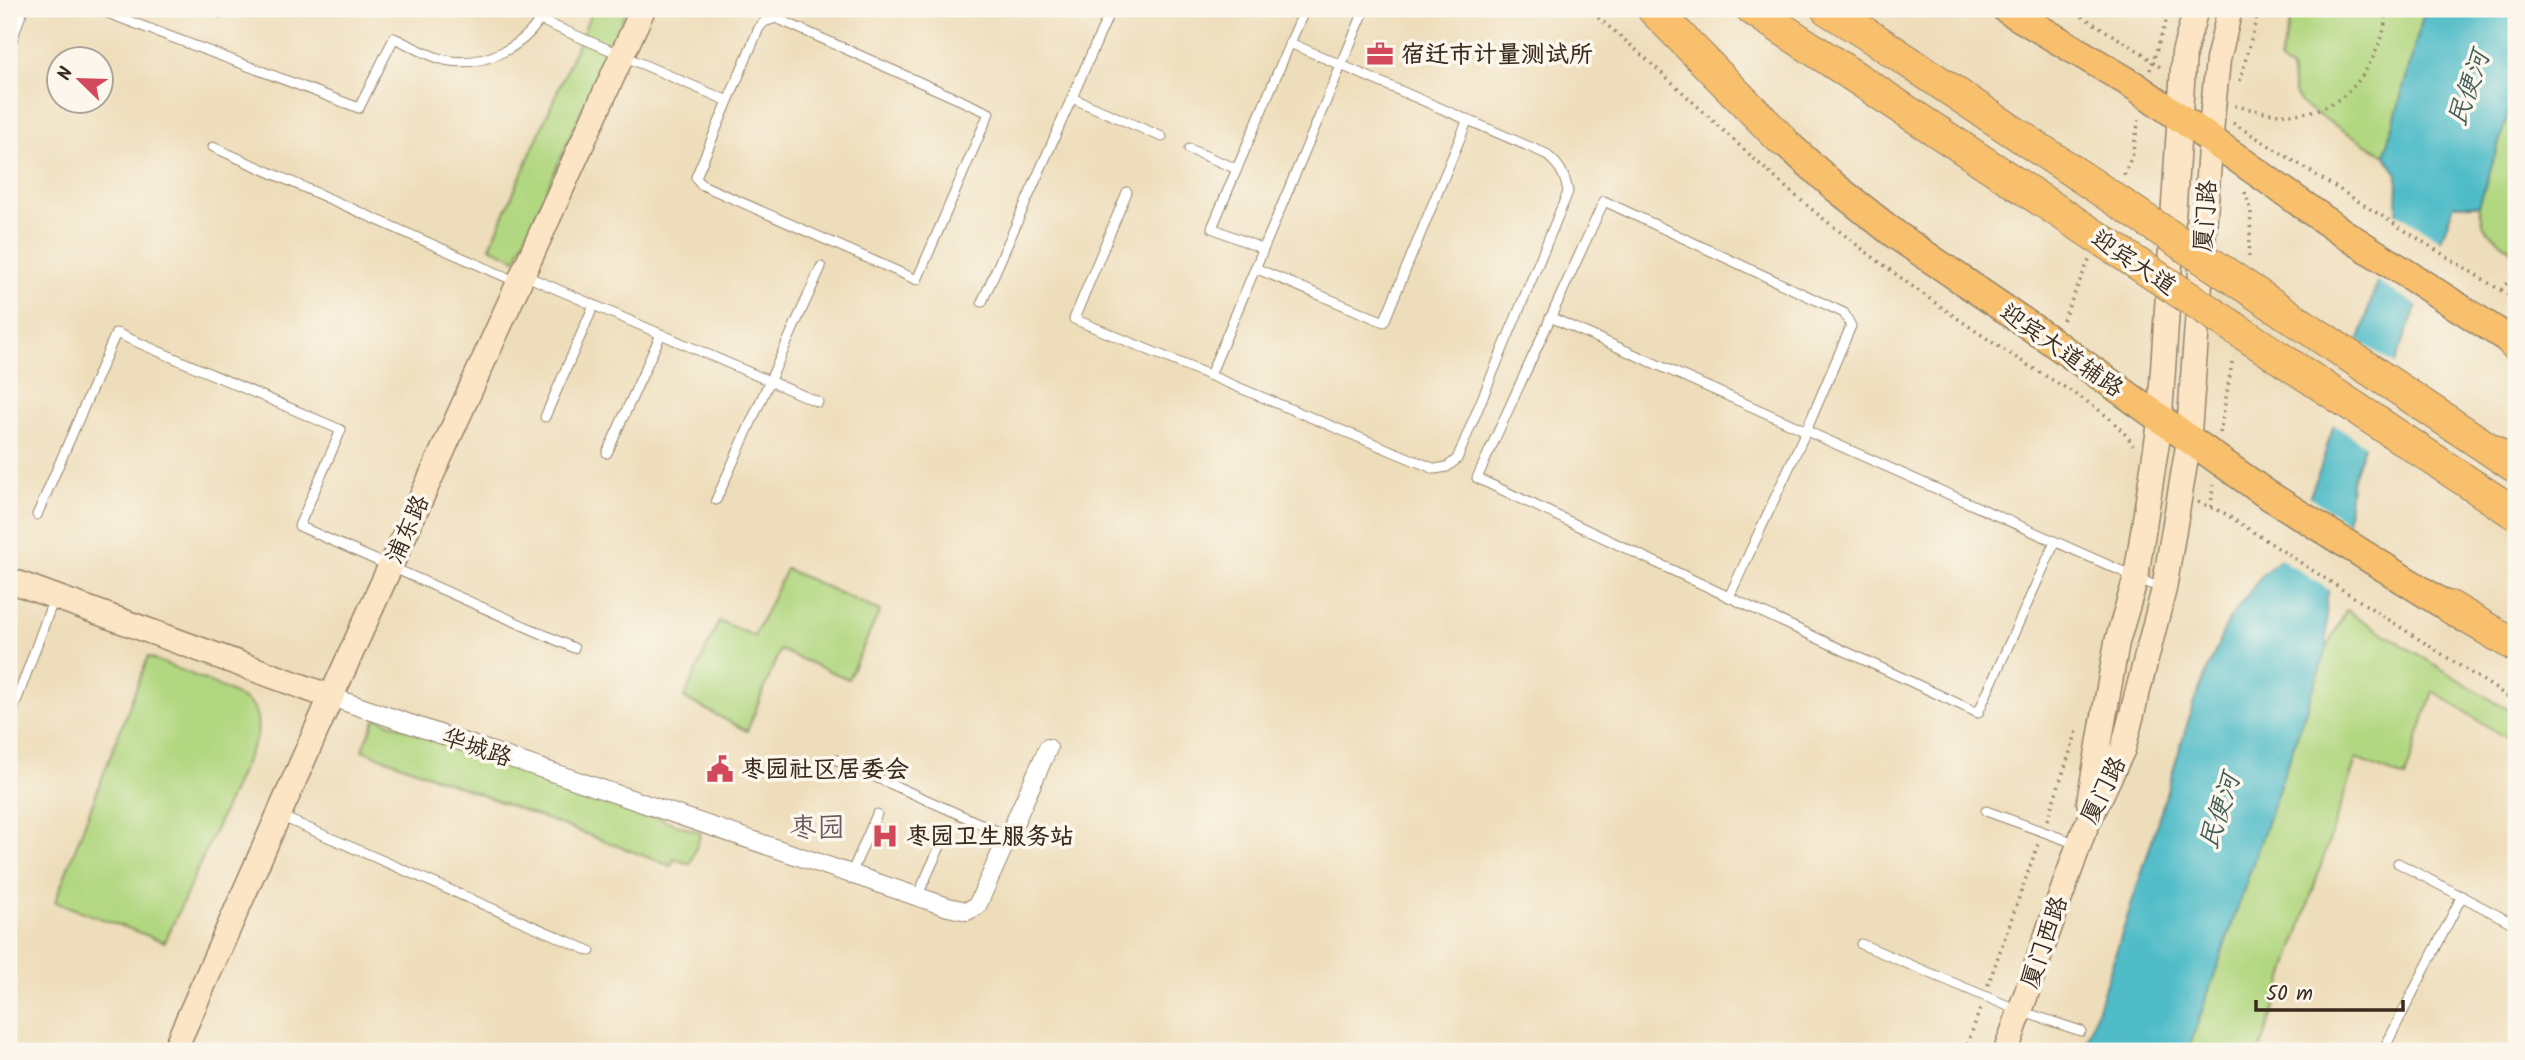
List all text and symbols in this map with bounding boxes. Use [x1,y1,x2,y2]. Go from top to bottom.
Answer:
place label: 宿迁市计量测试所 [1401,36,1593,75]
office icon: 宿迁市计量测试所 [1365,39,1395,69]
water label: 民便河 [2437,41,2504,132]
north arrow [46,46,116,116]
text: N [50,63,82,86]
street label: 厦门路 [2185,179,2228,253]
street label: 迎宾大道 [2082,220,2184,306]
street label: 迎宾大道辅路 [1991,294,2131,408]
street label: 浦东路 [376,489,441,570]
street label: 华城路 [436,718,517,779]
street label: 厦门路 [2071,750,2138,832]
place label: 枣园社区居委会 [741,751,909,790]
public building icon: 枣园社区居委会 [705,754,735,784]
water label: 民便河 [2189,764,2254,855]
district label: 枣园 [789,807,845,852]
place label: 枣园卫生服务站 [906,818,1074,857]
hospital icon: 枣园卫生服务站 [870,821,900,851]
street label: 厦门西路 [2011,891,2079,994]
scale bar [2256,969,2402,1013]
text: 50 m [2266,978,2313,1011]

